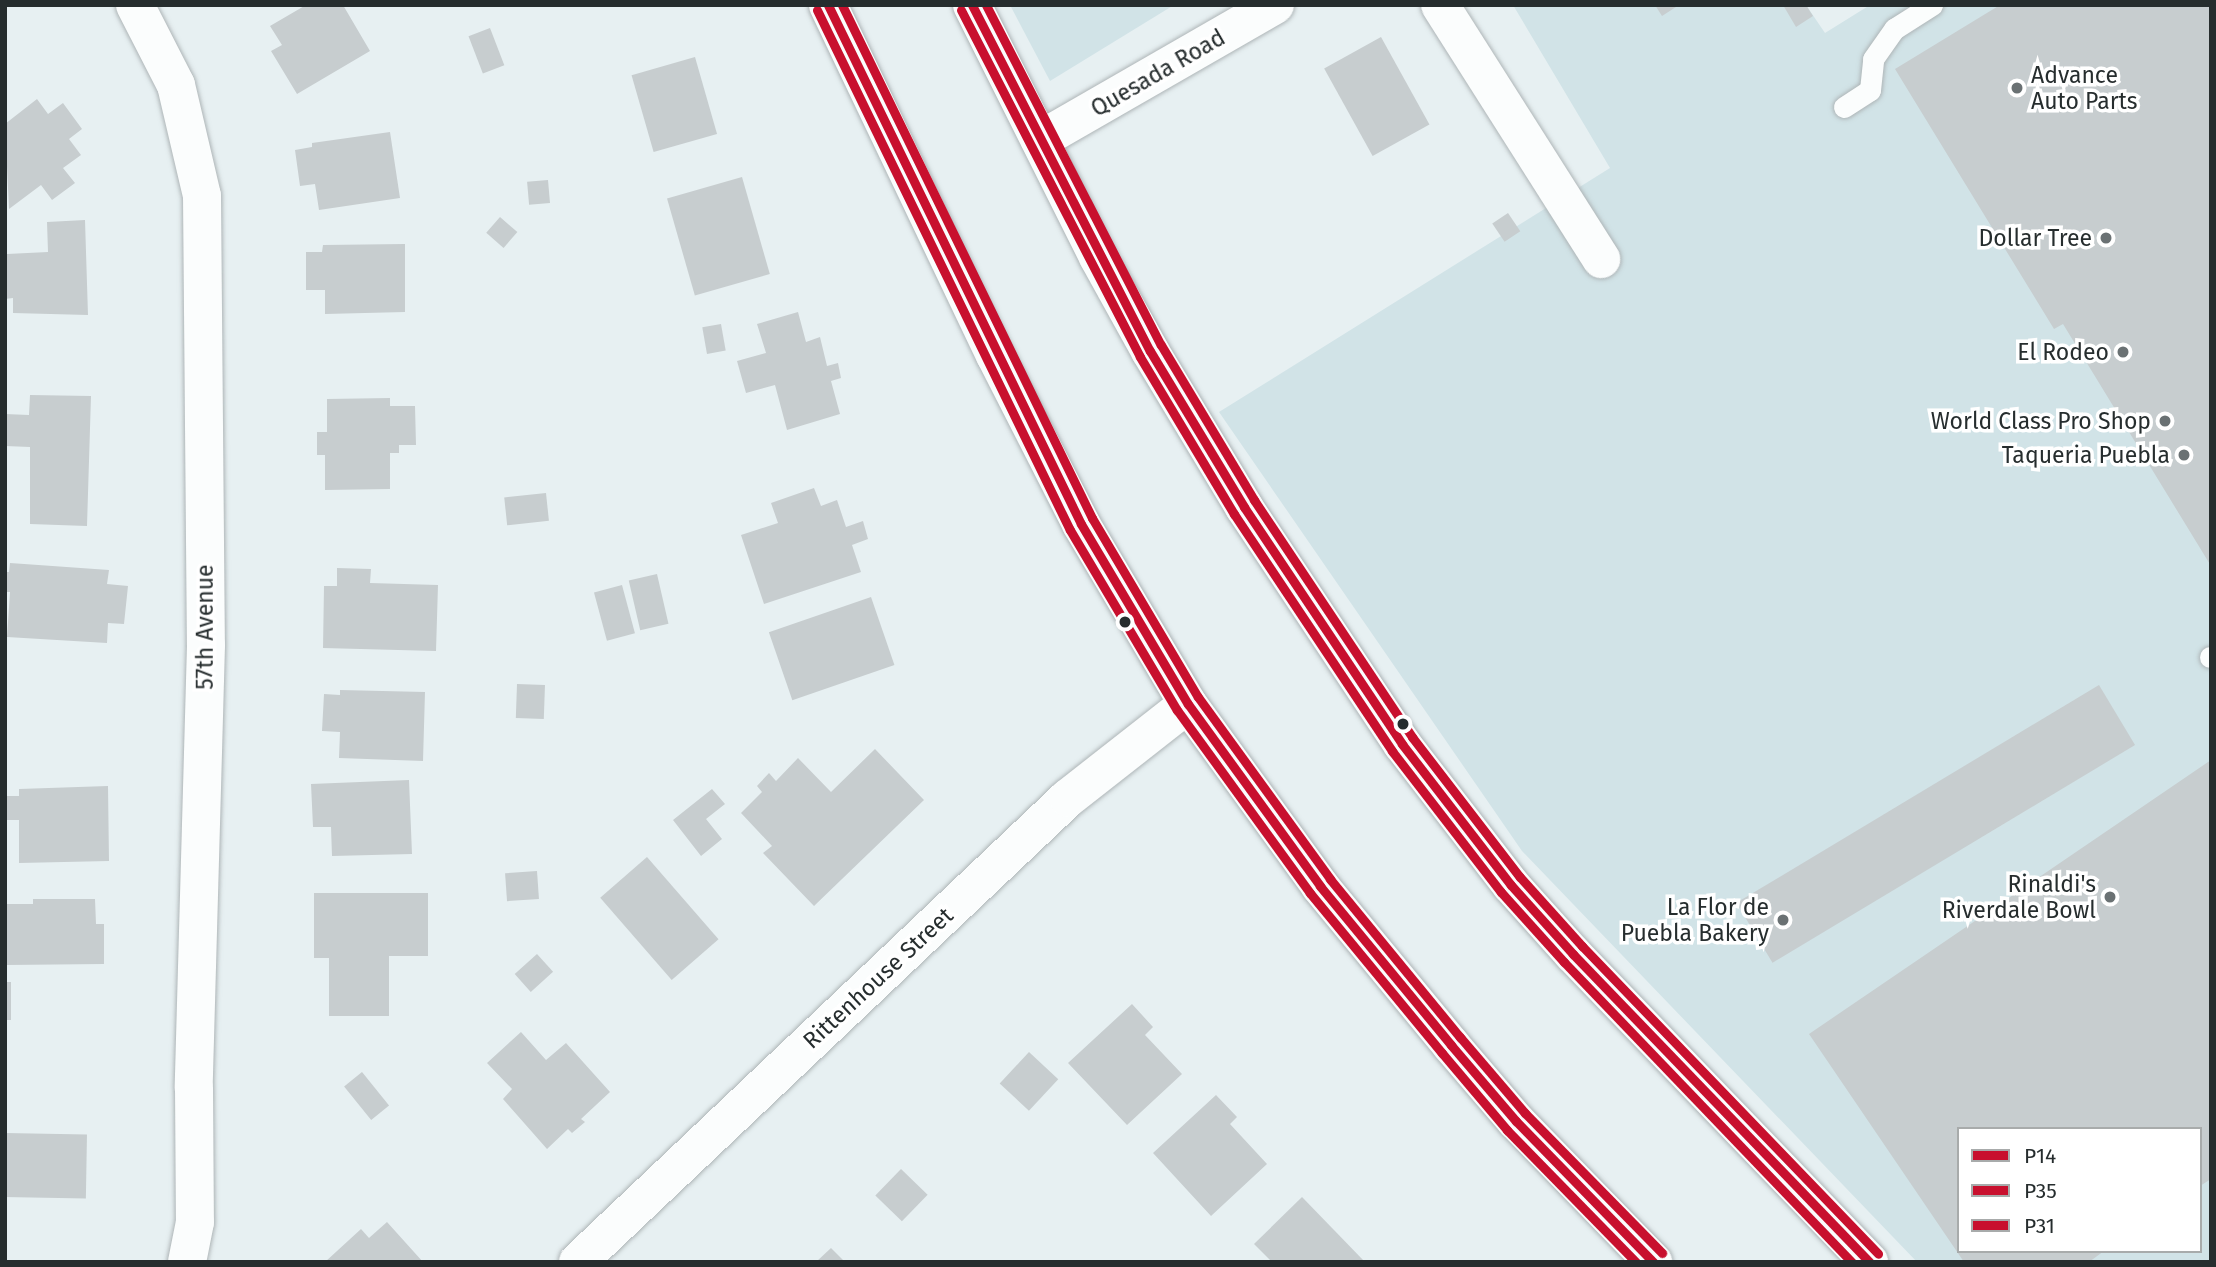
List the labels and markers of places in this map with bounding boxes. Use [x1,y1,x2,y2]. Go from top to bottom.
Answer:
place label: Advance Auto Parts [2031,61,2138,115]
marker: Advance Auto Parts [2009,80,2025,96]
place label: Dollar Tree [1978,224,2092,252]
marker: Dollar Tree [2098,230,2114,246]
place label: El Rodeo [2017,338,2109,366]
marker: El Rodeo [2115,344,2131,360]
place label: World Class Pro Shop [1931,407,2151,435]
marker: World Class Pro Shop [2157,413,2173,429]
place label: Taqueria Puebla [2002,441,2170,469]
marker: Taqueria Puebla [2176,447,2192,463]
unlabelled marker [1118,615,1132,629]
unlabelled marker [1396,717,1410,731]
place label: Rinaldi's Riverdale Bowl [1942,870,2096,924]
marker: Rinaldi's Riverdale Bowl [2102,889,2118,905]
place label: La Flor de Puebla Bakery [1621,893,1769,947]
marker: La Flor de Puebla Bakery [1775,912,1791,928]

